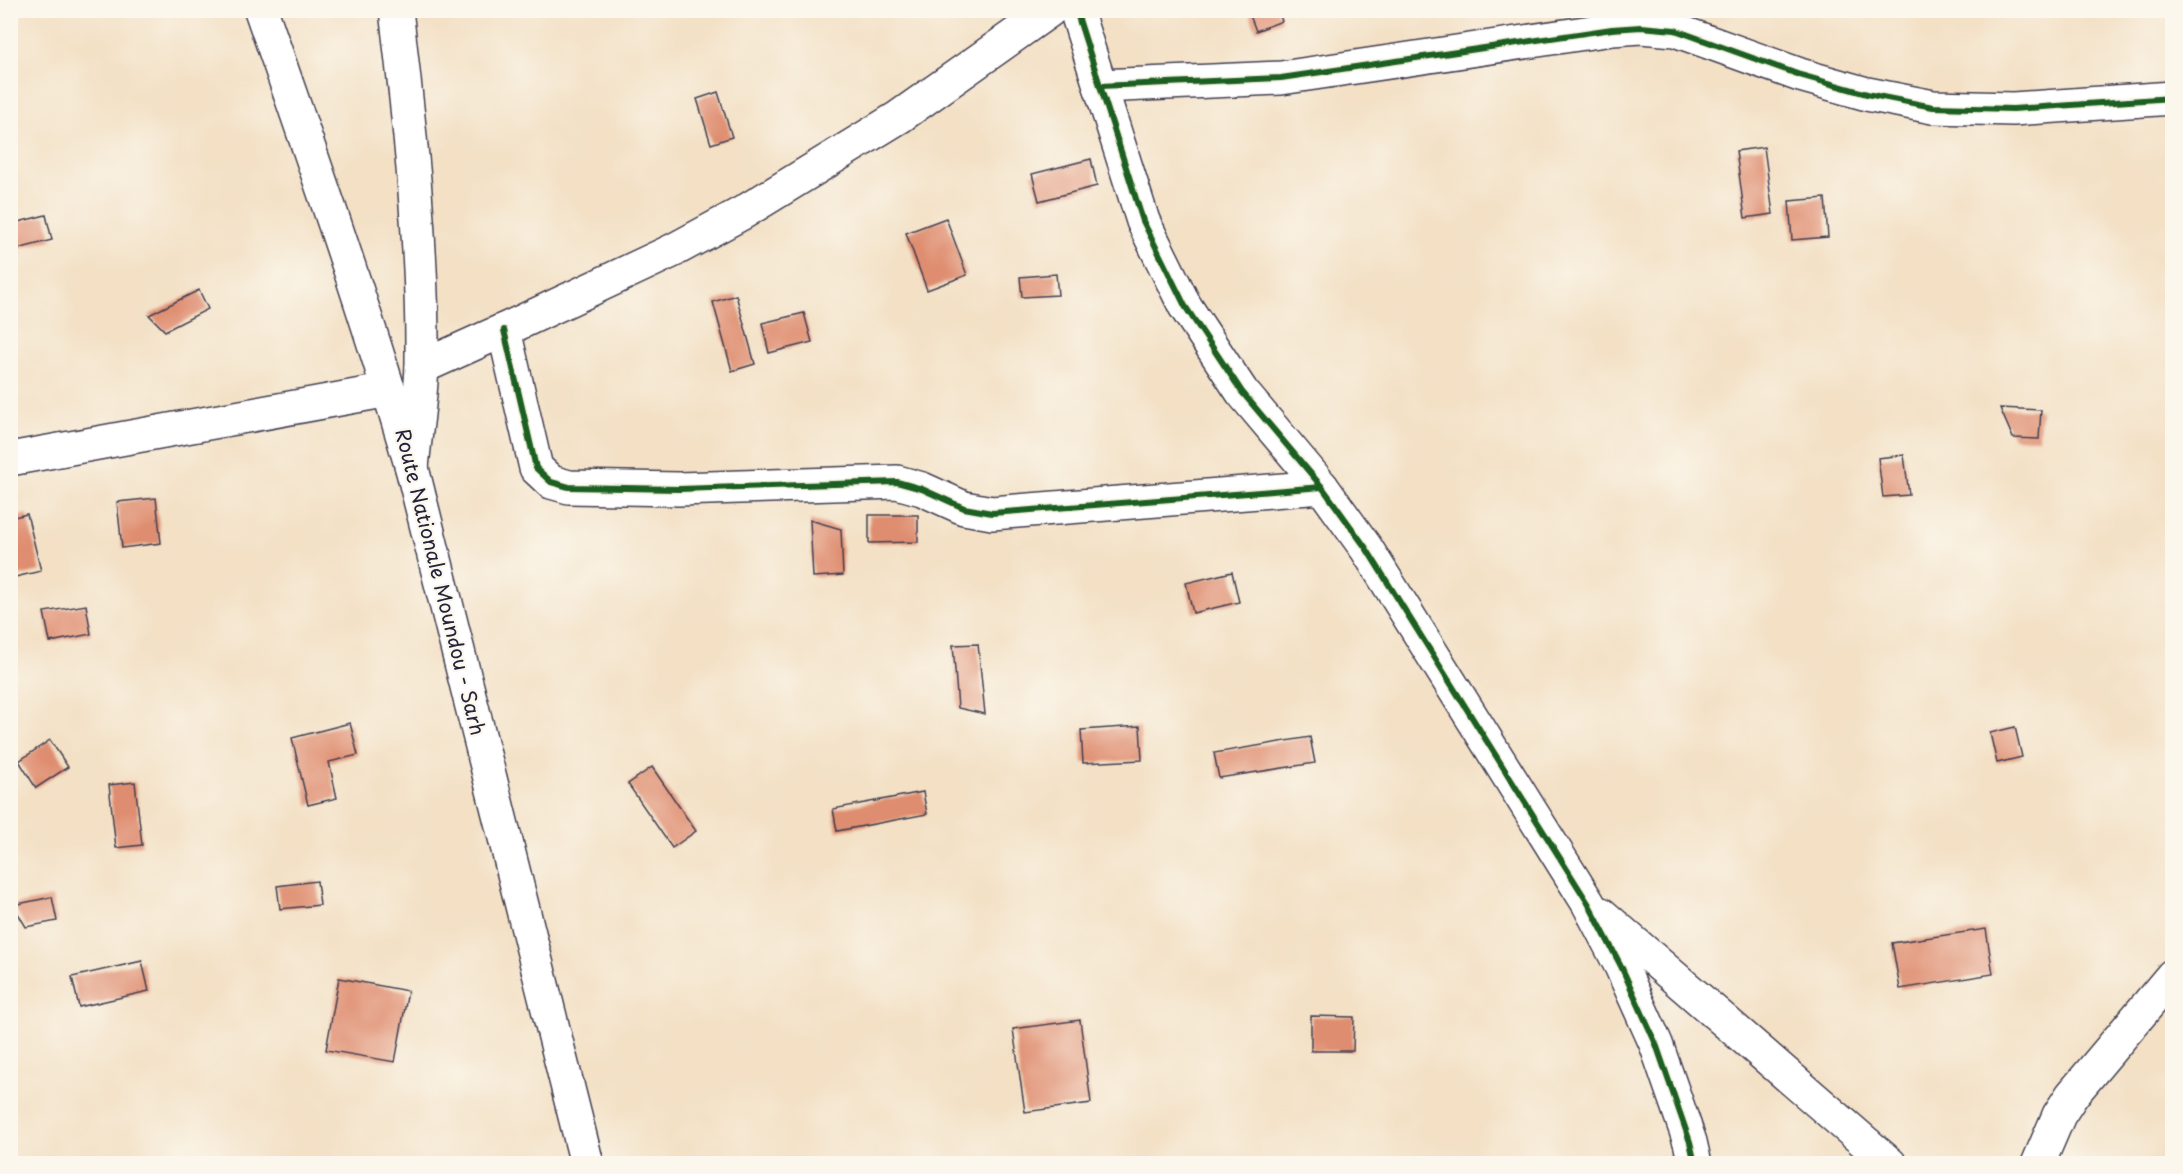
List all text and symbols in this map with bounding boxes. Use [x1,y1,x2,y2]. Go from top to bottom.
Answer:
street label: Route Nationale Moundou - Sarh [388,425,494,738]

